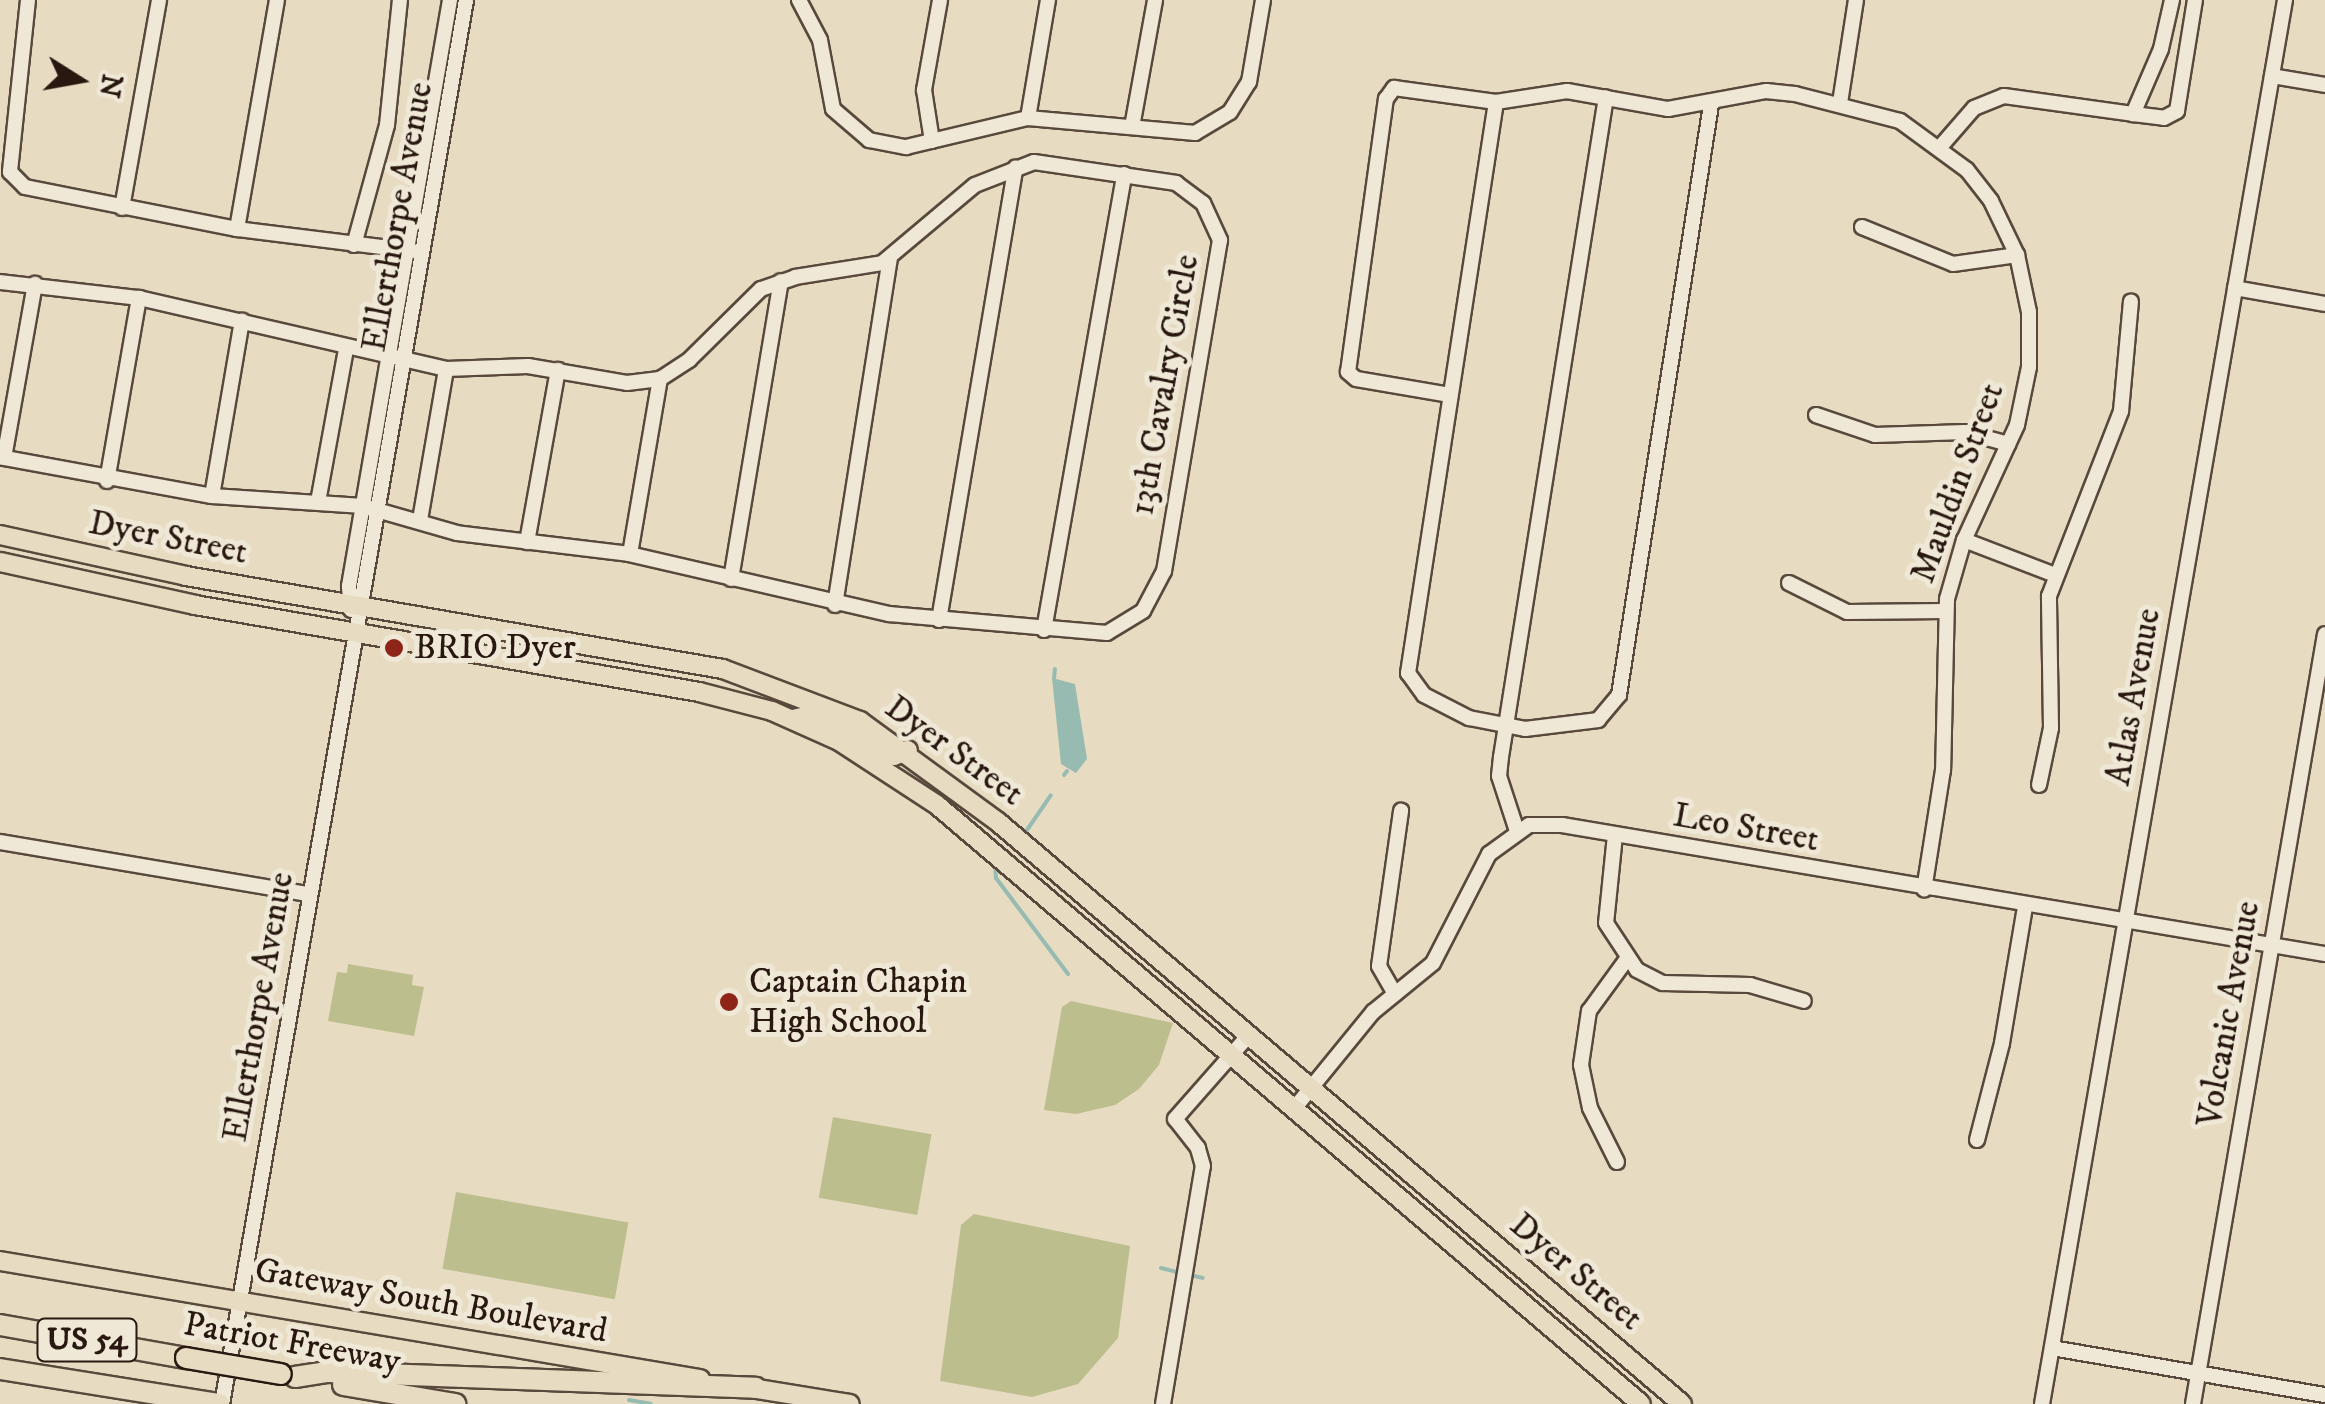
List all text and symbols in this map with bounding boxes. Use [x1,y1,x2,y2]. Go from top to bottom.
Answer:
north arrow [30,30,130,130]
text: N [91,71,129,100]
street label: Ellerthorpe Avenue [354,79,442,355]
street label: 13th Cavalry Circle [1121,251,1209,519]
street label: Mauldin Street [1902,377,2014,589]
street label: Dyer Street [85,502,251,574]
street label: Atlas Avenue [2098,605,2170,789]
place label: BRIO Dyer [414,627,576,669]
marker: BRIO Dyer [383,637,405,659]
street label: Dyer Street [877,687,1031,815]
street label: Leo Street [1670,795,1822,861]
street label: Ellerthorpe Avenue [215,869,303,1145]
street label: Volcanic Avenue [2188,898,2270,1130]
place label: Captain Chapin High School [749,961,967,1043]
marker: Captain Chapin High School [718,991,740,1013]
street label: Dyer Street [1501,1204,1651,1340]
street label: Gateway South Boulevard [252,1249,610,1353]
street label: Patriot Freeway [180,1303,404,1383]
road number: US 54 [34,1313,140,1367]

